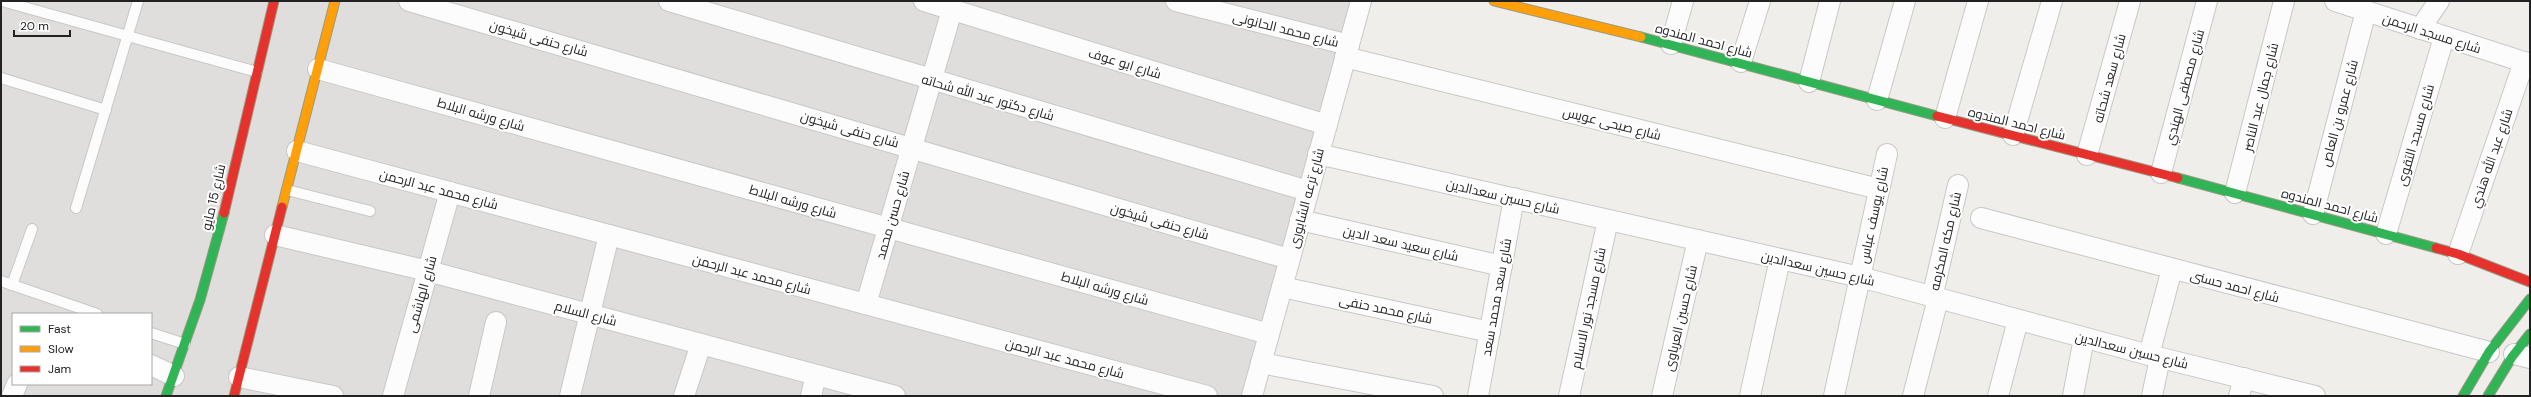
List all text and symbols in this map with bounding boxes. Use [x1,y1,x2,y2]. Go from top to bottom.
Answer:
street label: شارع محمد الحانونى [1231,8,1341,51]
street label: شارع مسجد الرحمن [2380,10,2483,57]
scale bar [14,12,70,38]
street label: شارع حنفى شيخون [488,16,590,61]
text: 20 m [20,18,49,34]
street label: شارع احمد المندوه [1653,19,1754,62]
street label: شارع مصطفى الهندي [2161,27,2210,147]
street label: شارع سعد شحاته [2089,32,2130,125]
street label: شارع جمال عبد الناصر [2239,41,2282,154]
street label: شارع ابو عوف [1086,44,1163,83]
street label: شارع عمرو بن العاص [2317,58,2362,169]
street label: شارع دكتور عبد الله شحاته [920,70,1056,125]
street label: شارع مسجد التقوى [2393,82,2438,188]
street label: شارع ورشه البلاط [435,94,527,135]
street label: شارع صبحى عويس [1561,103,1663,144]
street label: شارع احمد المندوه [1966,103,2067,144]
street label: شارع عبد الله هندي [2467,106,2518,211]
street label: شارع حنفى شيخون [799,107,901,152]
street label: شارع ترعه الشابورى [1285,146,1328,250]
street label: شارع 15 مايو [198,162,229,232]
street label: شارع محمد عبد الرحمن [378,165,500,213]
street label: شارع يوسف عباس [1855,165,1892,265]
street label: شارع حسن محمد [872,169,913,261]
street label: شارع حسين سعدالدين [1444,175,1561,218]
street label: شارع ورشه البلاط [747,181,839,222]
street label: شارع احمد المندوه [2279,184,2380,227]
street label: شارع مكه المكرمه [1926,190,1965,292]
street label: شارع حنفى شيخون [1109,199,1211,244]
street label: شارع سعيد سعد الدين [1342,222,1460,265]
street label: شارع سعد محمد سعد [1478,237,1515,357]
street label: شارع مسجد نور الاسلام [1567,246,1611,371]
street label: شارع حسين سعدالدين [1759,247,1876,290]
street label: شارع محمد عبد الرحمن [691,250,813,298]
street label: شارع الهاشمى [402,254,441,335]
street label: شارع حسين العرباوى [1660,263,1701,373]
street label: شارع احمد حسنى [2189,266,2281,307]
street label: شارع ورشه البلاط [1059,268,1151,309]
street label: شارع محمد حنفى [1338,291,1434,328]
street label: شارع السلام [553,297,619,331]
legend [12,313,152,385]
text: Fast [48,321,71,337]
street label: شارع حسين سعدالدين [2074,328,2190,373]
street label: شارع محمد عبد الرحمن [1004,334,1126,382]
text: Slow [48,341,74,357]
text: Jam [48,361,71,377]

